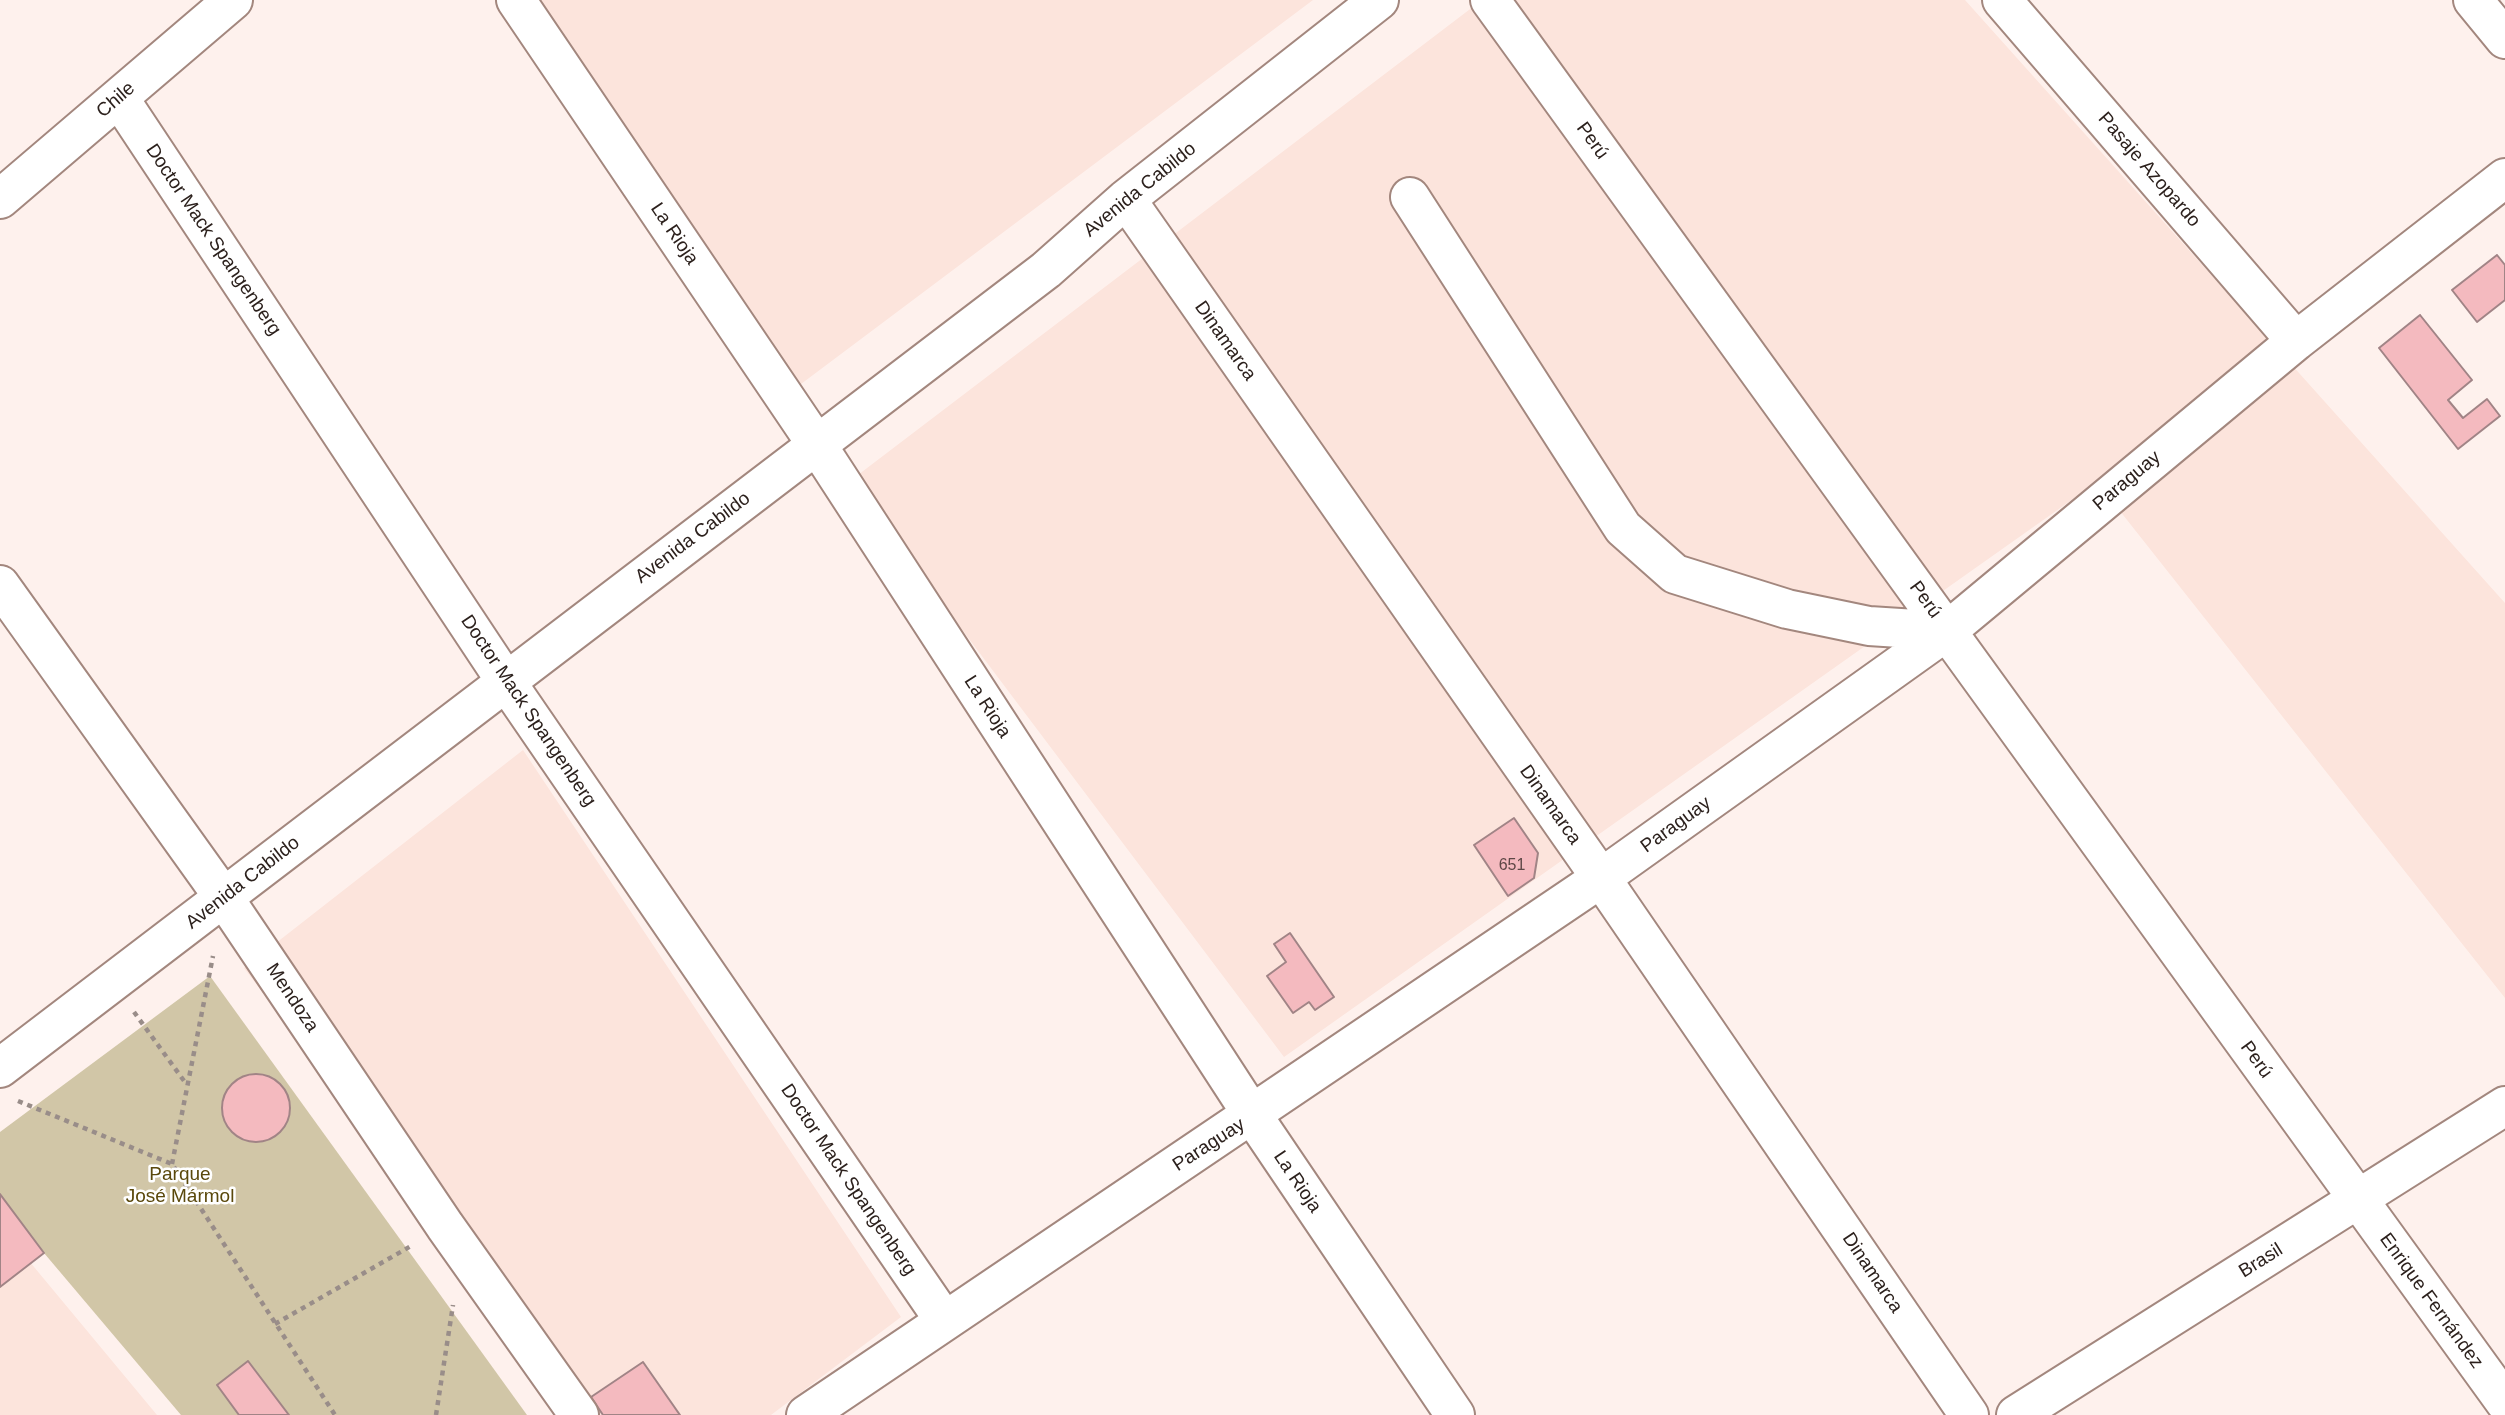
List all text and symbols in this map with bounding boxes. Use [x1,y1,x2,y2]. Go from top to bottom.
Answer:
street label: Chile [92,77,140,123]
street label: Pasaje Azopardo [2093,108,2205,232]
street label: Perú [1571,118,1613,164]
street label: Avenida Cabildo [1079,138,1201,242]
street label: Doctor Mack Spangenberg [140,140,286,340]
street label: La Rioja [645,199,703,269]
street label: Dinamarca [1189,297,1261,385]
street label: Paraguay [2089,446,2165,516]
street label: Avenida Cabildo [631,487,755,589]
street label: Perú [1904,577,1946,623]
street label: Doctor Mack Spangenberg [455,611,601,811]
street label: La Rioja [958,672,1016,742]
street label: Dinamarca [1514,761,1586,849]
street label: Paraguay [1636,792,1716,858]
street label: Avenida Cabildo [182,832,304,934]
house number: 651 [1499,856,1525,876]
street label: Mendoza [261,959,323,1037]
street label: Perú [2235,1037,2277,1083]
street label: Doctor Mack Spangenberg [775,1080,921,1280]
street label: Paraguay [1169,1113,1249,1177]
street label: La Rioja [1268,1147,1326,1217]
park label: Parque José Mármol [126,1164,234,1208]
street label: Dinamarca [1837,1229,1907,1317]
street label: Enrique Fernández [2374,1229,2488,1373]
street label: Brasil [2235,1239,2287,1283]

